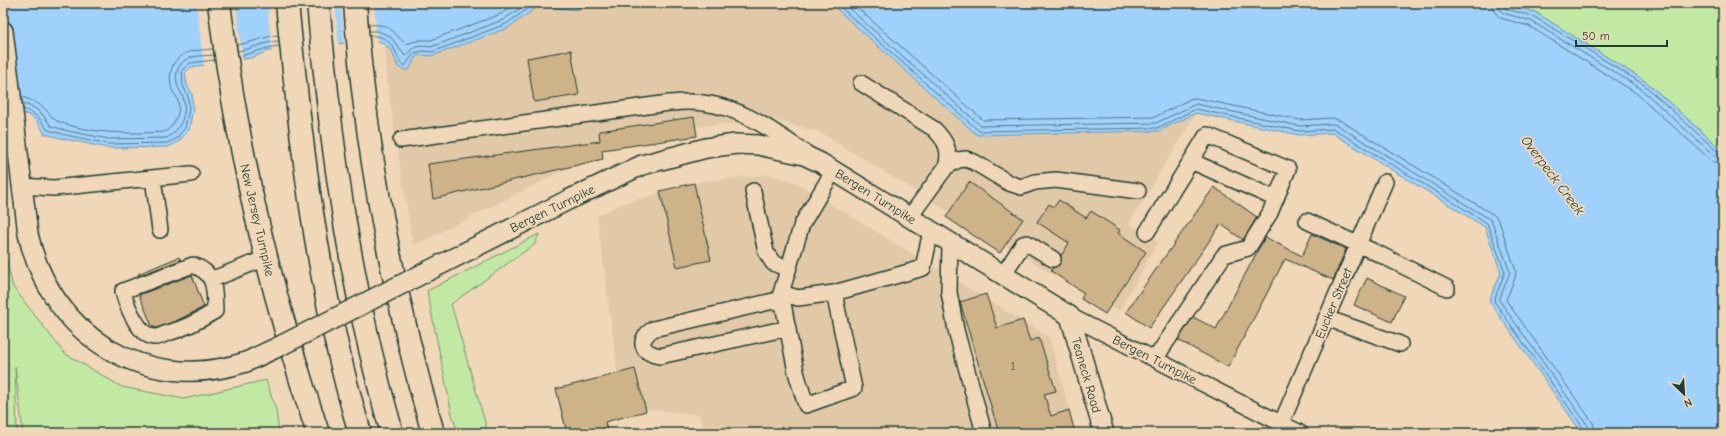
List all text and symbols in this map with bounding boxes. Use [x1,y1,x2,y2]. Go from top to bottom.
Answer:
scale bar [1576,22,1667,48]
text: 50 m [1582,29,1610,43]
water label: Overpeck Creek [1517,132,1588,218]
street label: New Jersey Turnpike [237,162,278,278]
street label: Bergen Turnpike [833,166,919,228]
street label: Bergen Turnpike [507,181,597,235]
street label: Eucker Street [1312,264,1356,341]
street label: Bergen Turnpike [1110,332,1200,387]
street label: Teaneck Road [1069,336,1104,415]
house number: 1 [1011,360,1015,373]
north arrow [1664,374,1704,414]
text: N [1682,395,1694,410]

